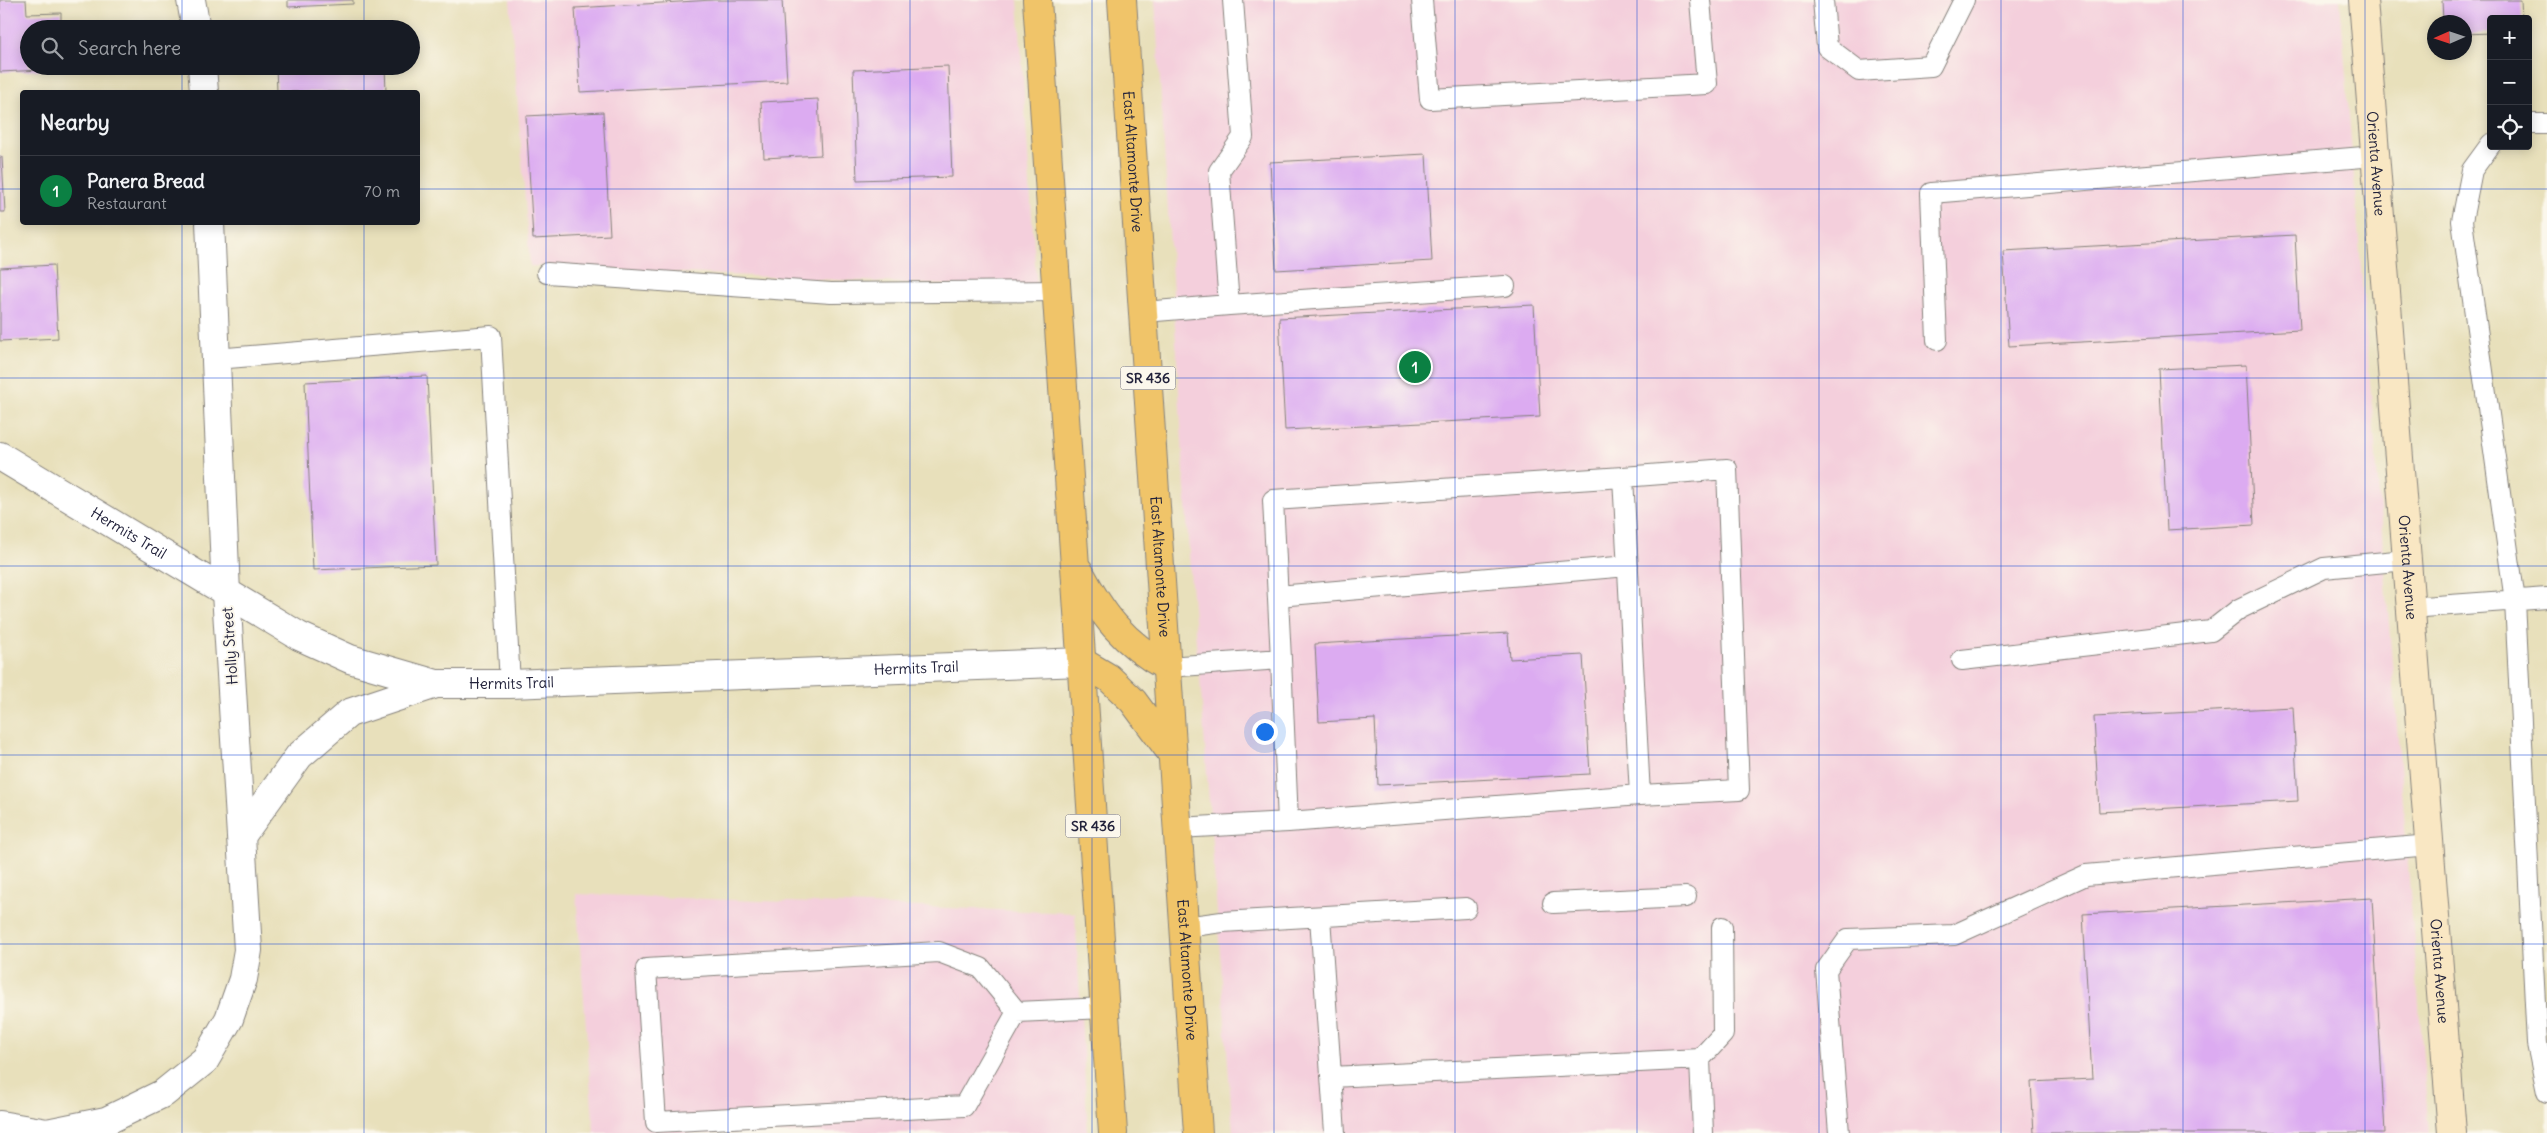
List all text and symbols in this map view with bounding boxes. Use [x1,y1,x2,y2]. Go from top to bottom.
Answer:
north arrow [2427,15,2472,60]
map controls [2487,15,2532,150]
button: + [2487,15,2532,60]
search box [20,20,420,75]
icon: search [38,34,66,62]
text: Search here [78,36,181,60]
button: − [2487,60,2532,105]
street label: East Altamonte Drive [1119,90,1148,233]
button: locate [2487,105,2532,150]
text: Nearby [40,109,110,136]
street label: Orienta Avenue [2363,110,2390,217]
text: Panera Bread [87,169,205,193]
text: 1 [53,181,59,201]
text: 70 m [364,181,400,201]
text: Restaurant [87,193,167,213]
pin: 1 [1399,348,1431,386]
road number: SR 436 [1120,366,1176,389]
street label: East Altamonte Drive [1146,495,1175,638]
street label: Hermits Trail [87,503,170,563]
street label: Orienta Avenue [2394,514,2422,620]
street label: Holly Street [217,606,242,686]
street label: Hermits Trail [873,657,959,679]
street label: Hermits Trail [469,672,554,693]
your location [1252,719,1278,745]
road number: SR 436 [1066,814,1120,838]
street label: East Altamonte Drive [1173,899,1202,1041]
street label: Orienta Avenue [2426,918,2453,1024]

